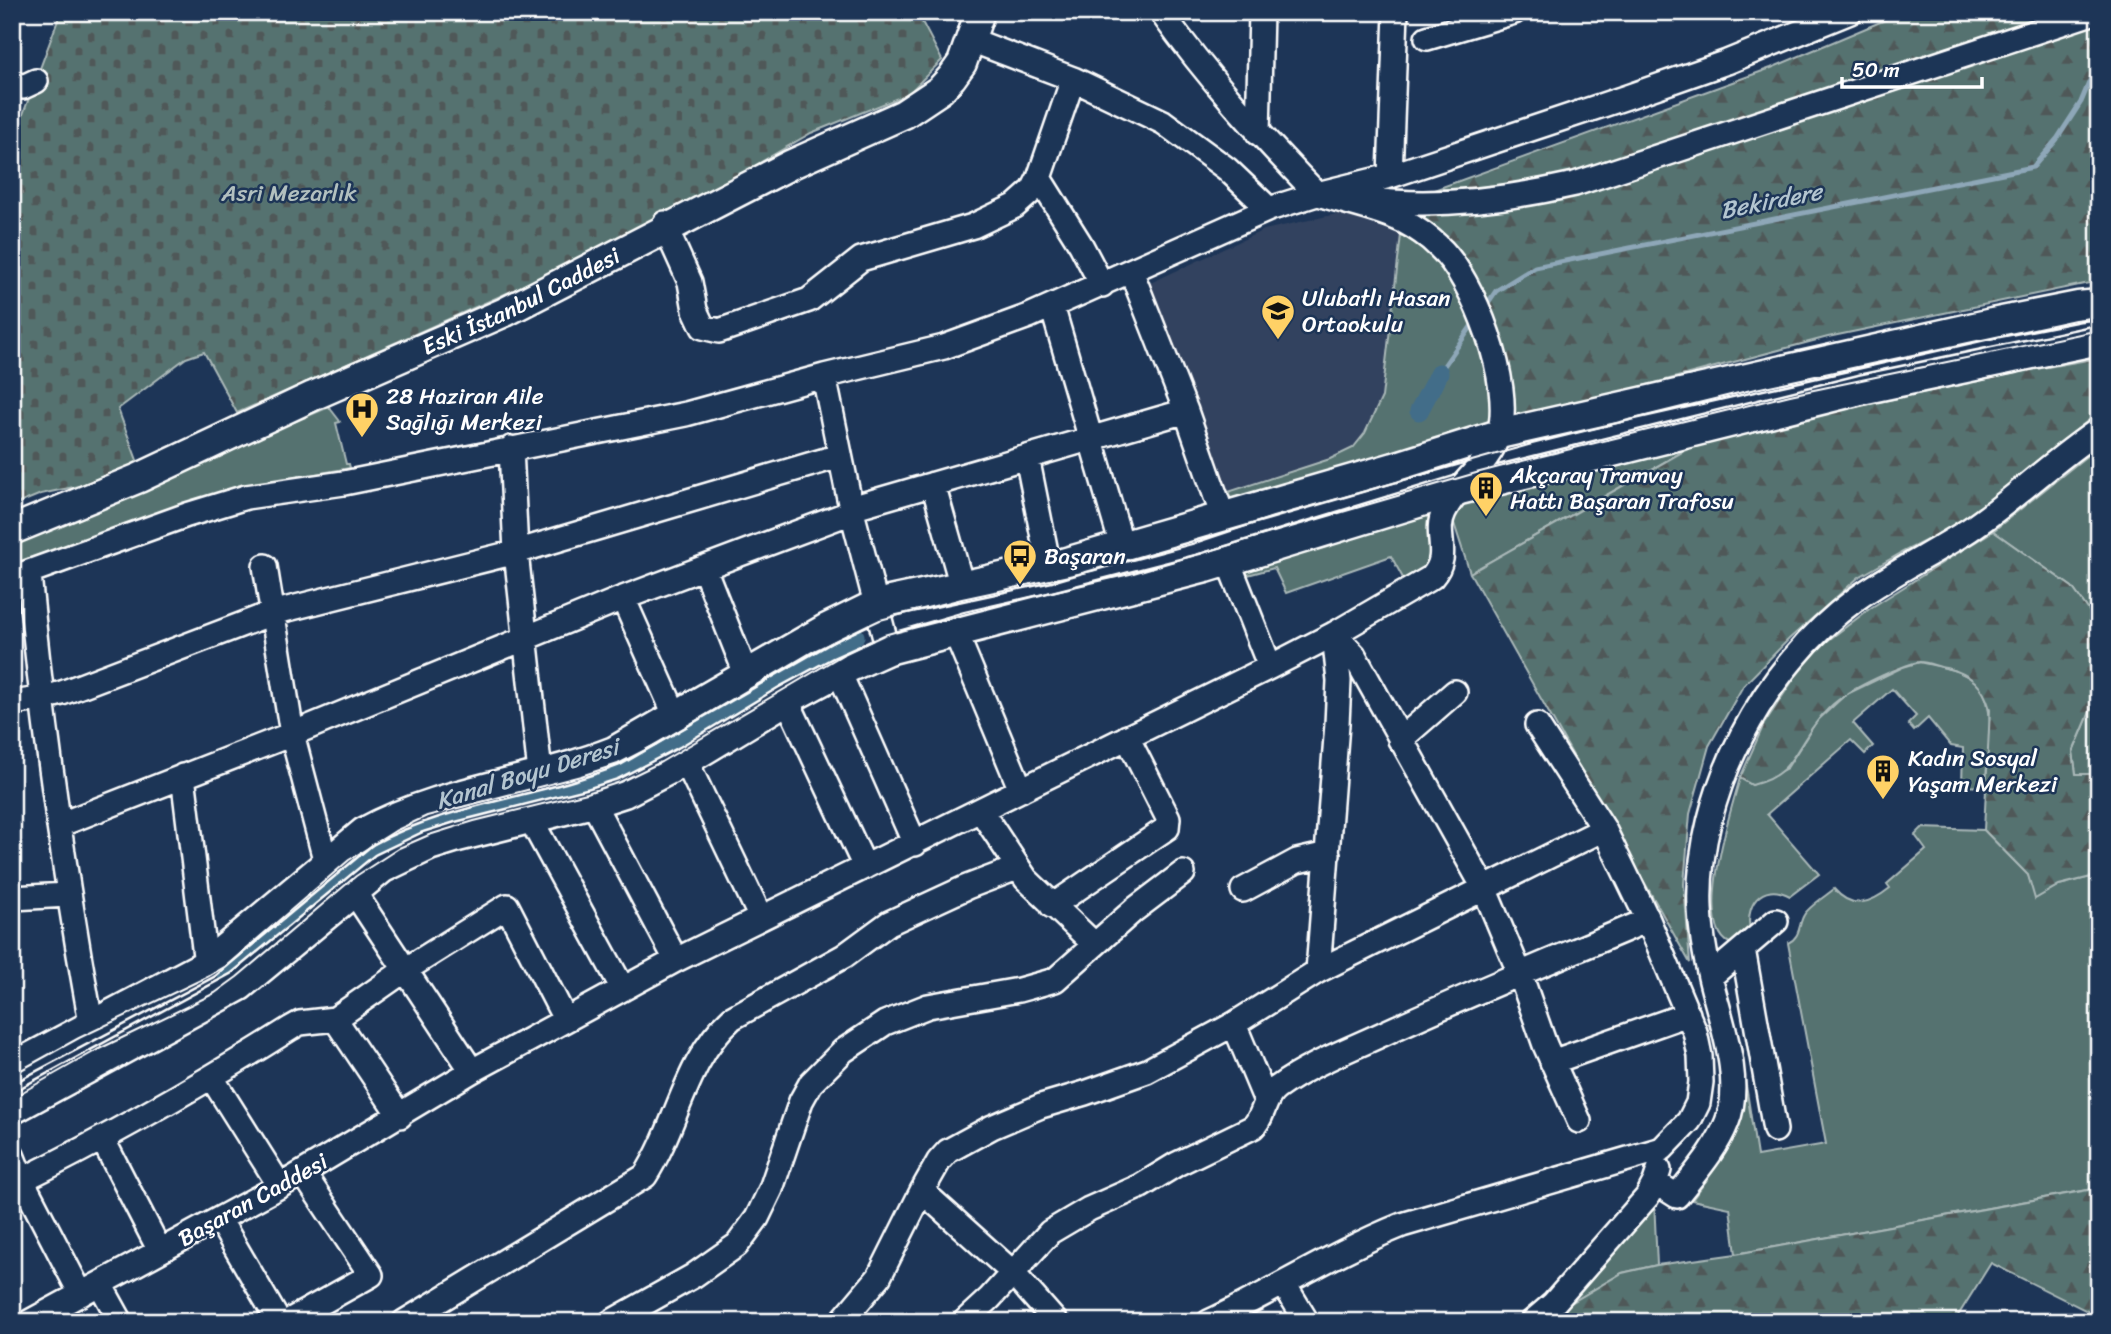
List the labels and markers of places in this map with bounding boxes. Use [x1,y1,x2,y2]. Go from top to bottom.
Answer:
place label: Ulubatlı Hasan Ortaokulu [1302,278,1450,345]
school or university icon: Ulubatlı Hasan Ortaokulu [1259,292,1297,341]
place label: 28 Haziran Aile Sağlığı Merkezi [386,376,544,443]
hospital icon: 28 Haziran Aile Sağlığı Merkezi [343,390,381,439]
place label: Akçaray Tramvay Hattı Başaran Trafosu [1509,455,1734,522]
building icon: Akçaray Tramvay Hattı Başaran Trafosu [1467,469,1505,518]
place label: Başaran [1044,536,1126,577]
bus stop icon: Başaran [1001,537,1039,586]
place label: Kadın Sosyal Yaşam Merkezi [1908,738,2058,805]
building icon: Kadın Sosyal Yaşam Merkezi [1864,752,1902,801]

